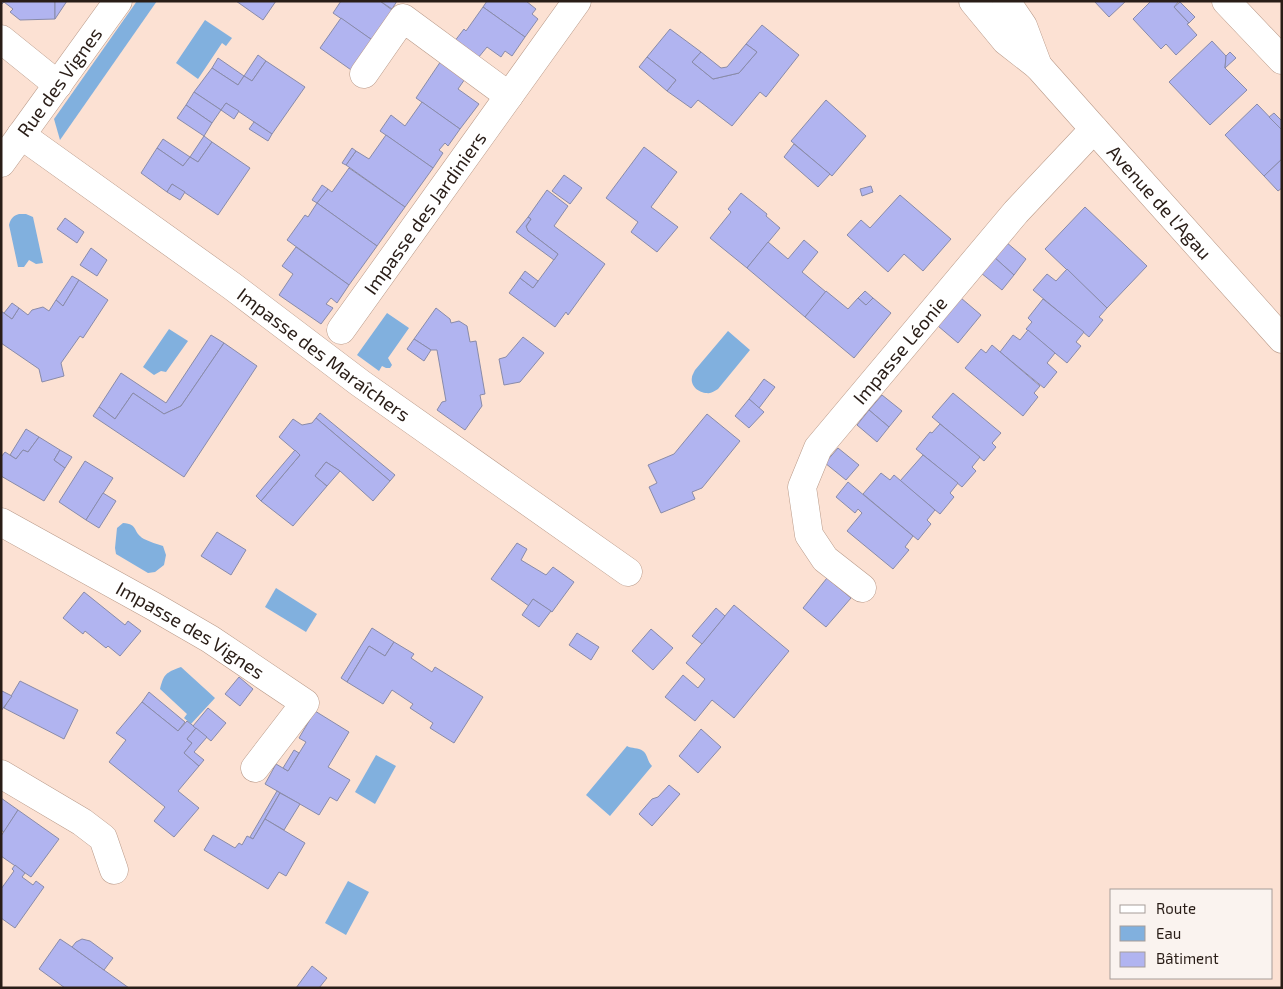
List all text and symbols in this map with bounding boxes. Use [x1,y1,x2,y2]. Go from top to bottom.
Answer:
street label: Rue des Vignes [12,22,106,141]
street label: Impasse des Jardiniers [358,127,491,299]
street label: Avenue de l'Agau [1103,140,1217,264]
street label: Impasse des Maraîchers [233,282,415,426]
street label: Impasse Léonie [848,291,951,409]
street label: Impasse des Vignes [112,576,269,683]
legend [1110,889,1273,979]
text: Route [1156,899,1196,917]
text: Eau [1156,924,1181,942]
text: Bâtiment [1156,949,1219,967]

